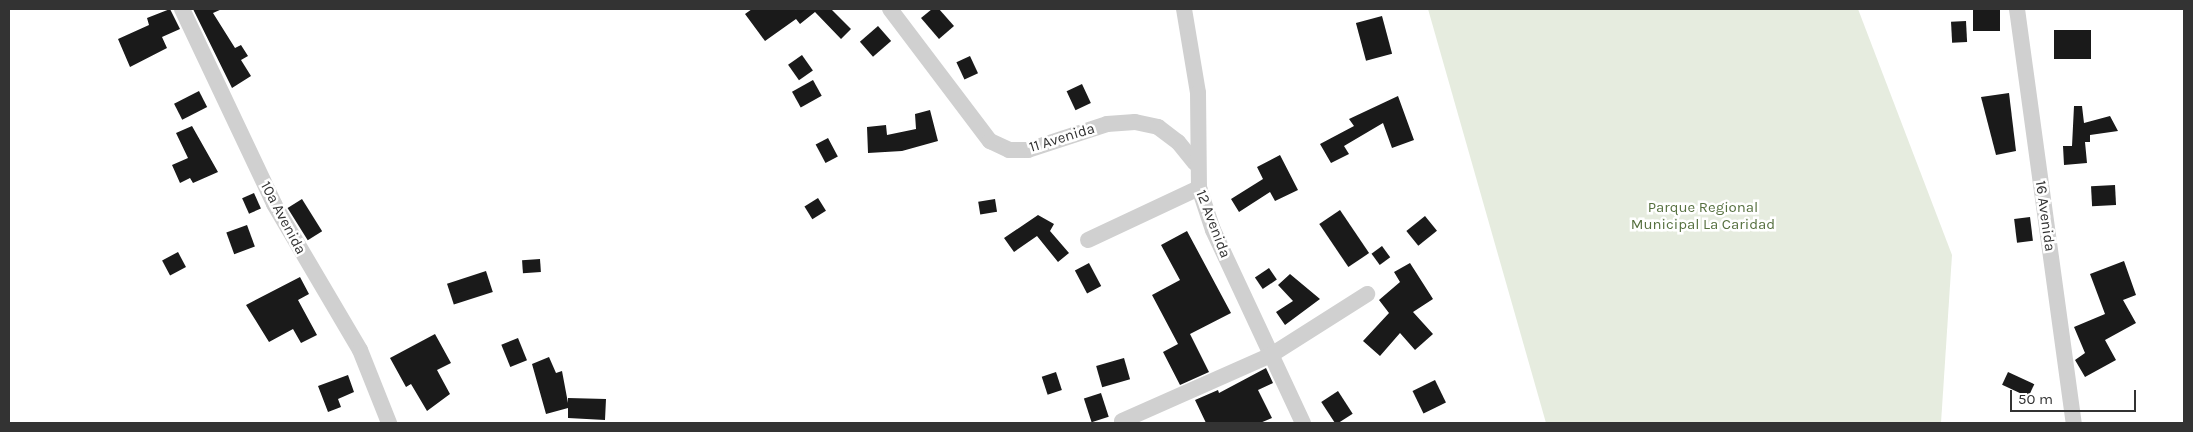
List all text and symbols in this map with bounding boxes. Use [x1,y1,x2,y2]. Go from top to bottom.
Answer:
street label: 11 Avenida [1027,120,1097,156]
street label: 10a Avenida [256,179,310,257]
street label: 16 Avenida [2031,179,2059,253]
street label: 12 Avenida [1192,187,1234,261]
park label: Parque Regional Municipal La Caridad [1631,198,1775,233]
scale bar [2013,380,2139,412]
text: 50 m [2018,390,2053,408]

